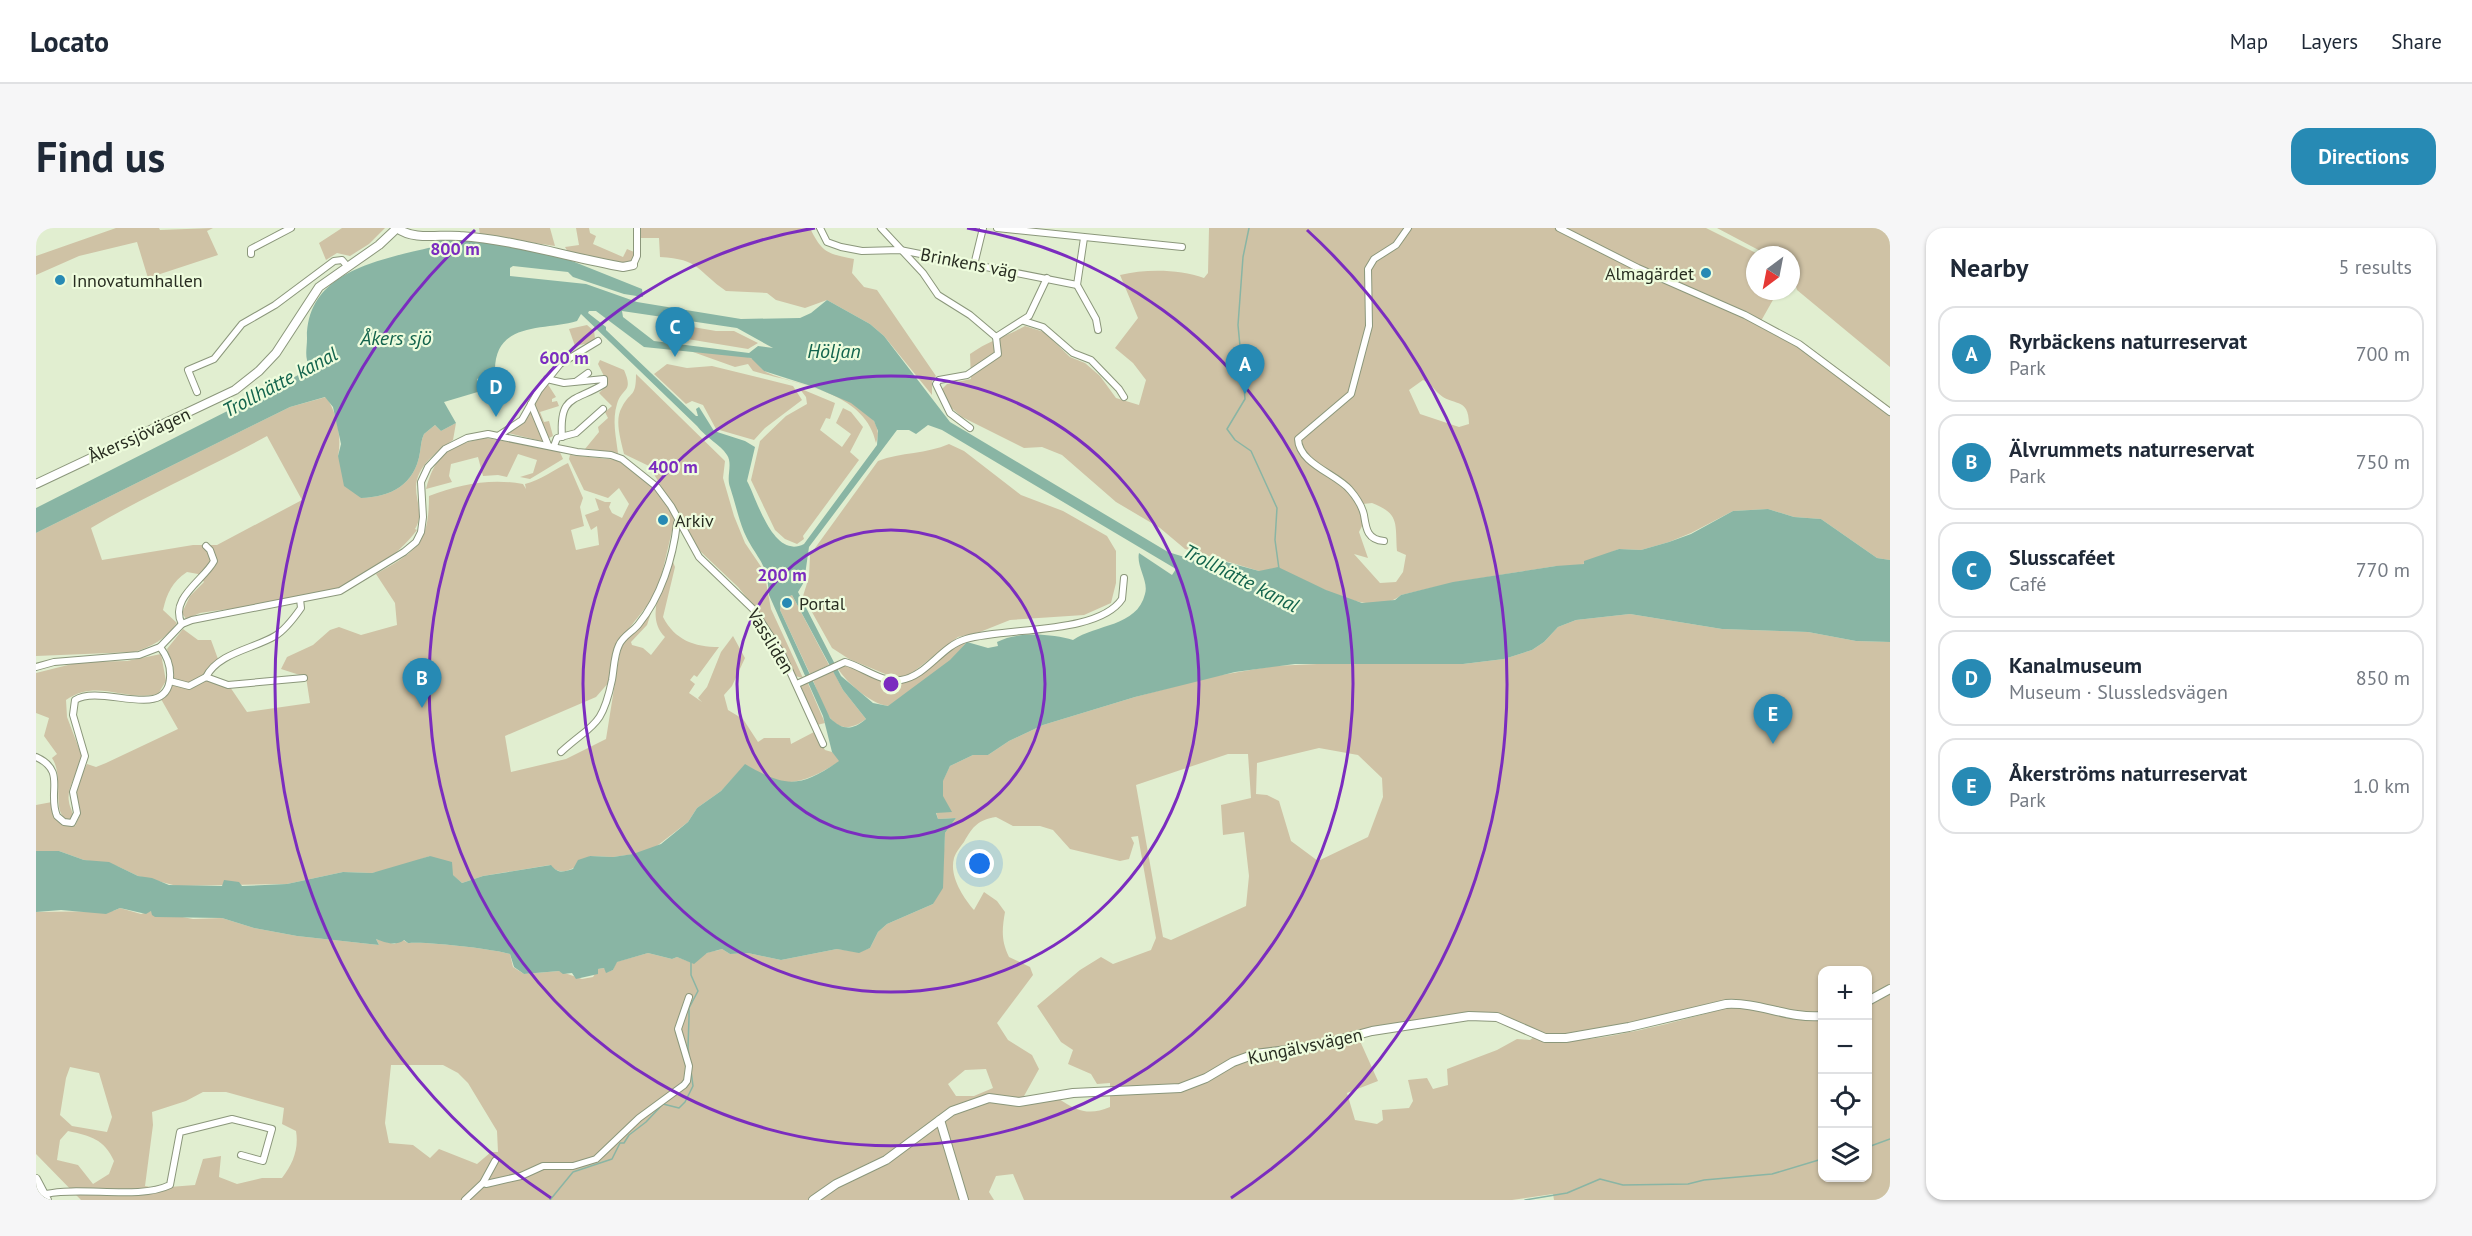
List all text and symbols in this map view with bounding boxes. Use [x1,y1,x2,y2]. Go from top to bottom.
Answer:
text: Locato [30,23,109,60]
text: Map [2230,28,2268,55]
text: Layers [2301,28,2358,55]
text: Share [2391,28,2442,55]
button: Directions [2291,128,2436,185]
text: Find us [36,129,165,184]
text: 800 m [430,237,480,260]
street label: Brinkens väg [919,242,1019,284]
north arrow [1746,246,1800,300]
text: Nearby [1950,251,2028,284]
text: 5 results [2339,254,2412,280]
place label: Almagärdet [1605,262,1694,285]
marker: Almagärdet [1699,266,1713,280]
place label: Innovatumhallen [72,269,203,292]
marker: Innovatumhallen [53,273,67,287]
pin: C [656,308,694,357]
water label: Åkers sjö [359,325,432,351]
text: Ryrbäckens naturreservat [2009,327,2247,355]
water label: Höljan [807,338,861,364]
water label: Trollhätte kanal [218,340,343,423]
text: A [1965,341,1978,367]
text: 700 m [2356,341,2410,367]
pin: A [1226,344,1264,394]
text: 600 m [539,346,589,369]
text: Park [2009,355,2046,381]
pin: D [476,368,516,417]
street label: Åkerssjövägen [84,402,194,468]
text: Älvrummets naturreservat [2009,435,2254,463]
text: B [1966,449,1977,475]
text: 750 m [2356,449,2410,475]
text: 400 m [648,455,698,478]
text: Park [2009,463,2046,489]
place label: Arkiv [675,509,714,532]
marker: Arkiv [656,513,670,527]
water label: Trollhätte kanal [1179,538,1304,619]
text: Slusscaféet [2009,543,2115,571]
text: C [1966,557,1977,583]
text: 770 m [2356,557,2410,583]
text: 200 m [757,563,807,586]
text: Café [2009,571,2046,597]
place label: Portal [799,592,846,615]
marker: Portal [780,596,794,610]
street label: Vassliden [742,603,799,678]
text: Kanalmuseum [2009,651,2142,679]
pin: B [402,658,442,708]
text: D [1965,665,1978,691]
text: 850 m [2356,665,2410,691]
centre of rings [881,674,901,694]
text: Museum · Slussledsvägen [2009,679,2228,705]
pin: E [1754,694,1792,744]
text: Åkerströms naturreservat [2009,759,2247,787]
text: E [1966,773,1977,799]
text: 1.0 km [2353,773,2410,799]
text: Park [2009,787,2046,813]
your location [965,849,994,878]
map controls [1818,966,1872,1182]
button: + [1818,966,1872,1020]
button: − [1818,1020,1872,1074]
street label: Kungälvsvägen [1246,1023,1364,1069]
button: locate [1818,1074,1872,1128]
button: layers [1818,1128,1872,1182]

